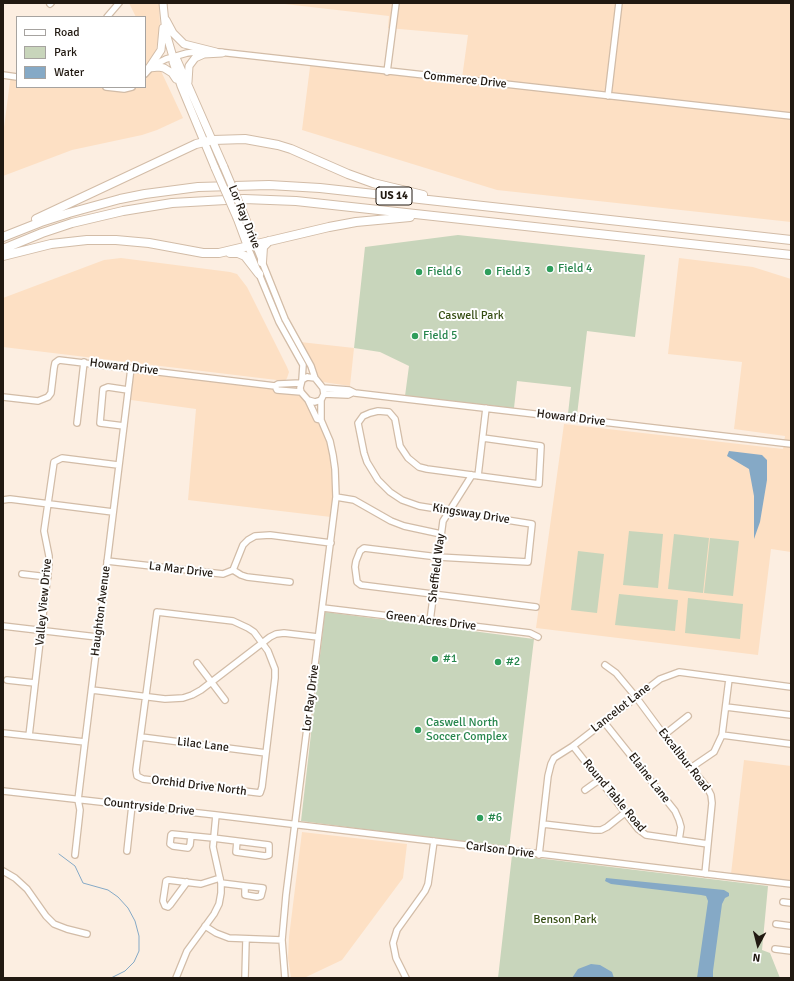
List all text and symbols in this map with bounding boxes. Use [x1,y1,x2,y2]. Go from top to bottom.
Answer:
legend [16,16,146,88]
text: Road [54,25,80,40]
text: Park [54,45,77,60]
text: Water [54,65,84,80]
street label: Commerce Drive [423,68,507,92]
street label: Lor Ray Drive [225,183,263,251]
road number: US 14 [376,187,412,205]
place label: Field 4 [558,262,592,276]
marker: Field 4 [545,264,555,274]
place label: Field 6 [427,265,461,279]
place label: Field 3 [496,265,530,279]
marker: Field 6 [414,267,424,277]
marker: Field 3 [483,267,493,277]
park label: Caswell Park [438,309,504,323]
place label: Field 5 [423,329,457,343]
marker: Field 5 [410,331,420,341]
street label: Howard Drive [89,356,159,378]
street label: Howard Drive [536,407,606,429]
street label: Kingsway Drive [431,501,511,527]
street label: Sheffield Way [426,533,448,603]
street label: Valley View Drive [33,558,55,646]
street label: La Mar Drive [148,559,214,581]
street label: Haughton Avenue [88,565,114,657]
street label: Green Acres Drive [385,608,477,634]
place label: #1 [443,652,457,666]
marker: #1 [430,654,440,664]
place label: #2 [506,655,520,669]
marker: #2 [493,657,503,667]
street label: Lor Ray Drive [300,664,322,732]
street label: Lancelot Lane [588,680,654,736]
place label: Caswell North Soccer Complex [426,716,507,744]
marker: Caswell North Soccer Complex [413,725,423,735]
street label: Excalibur Road [655,726,713,794]
street label: Lilac Lane [176,735,230,755]
street label: Elaine Lane [625,750,673,806]
street label: Round Table Road [579,757,649,835]
street label: Orchid Drive North [151,773,247,799]
street label: Countryside Drive [103,795,195,819]
place label: #6 [488,811,502,825]
marker: #6 [475,813,485,823]
street label: Carlson Drive [465,839,535,861]
park label: Benson Park [533,913,597,927]
north arrow [738,925,778,965]
text: N [752,950,761,964]

